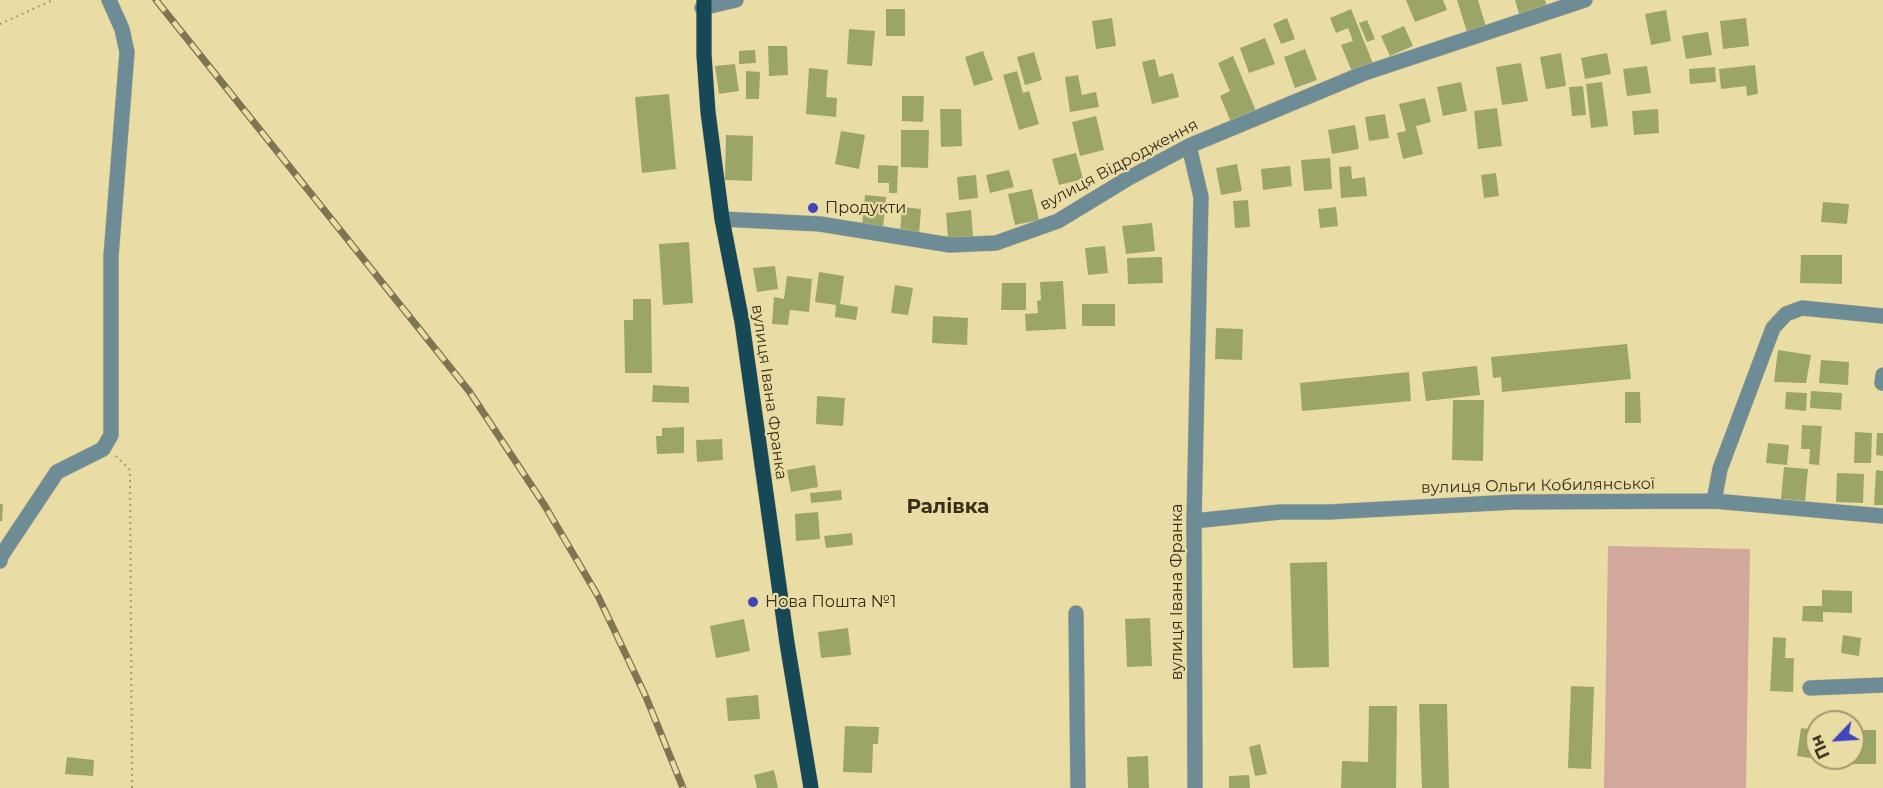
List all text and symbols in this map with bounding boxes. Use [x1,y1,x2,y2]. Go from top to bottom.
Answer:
street label: вулиця Відродження [1037,115,1201,215]
place label: Продукти [825,198,906,218]
marker: Продукти [806,201,820,215]
street label: вулиця Івана Франка [747,303,791,481]
street label: вулиця Ольги Кобилянської [1421,474,1655,498]
district label: Ралівка [907,495,989,519]
street label: вулиця Івана Франка [1167,504,1187,680]
place label: Нова Пошта №1 [765,592,896,612]
marker: Нова Пошта №1 [746,595,760,609]
north arrow [1805,710,1865,770]
text: Пн [1806,732,1834,762]

